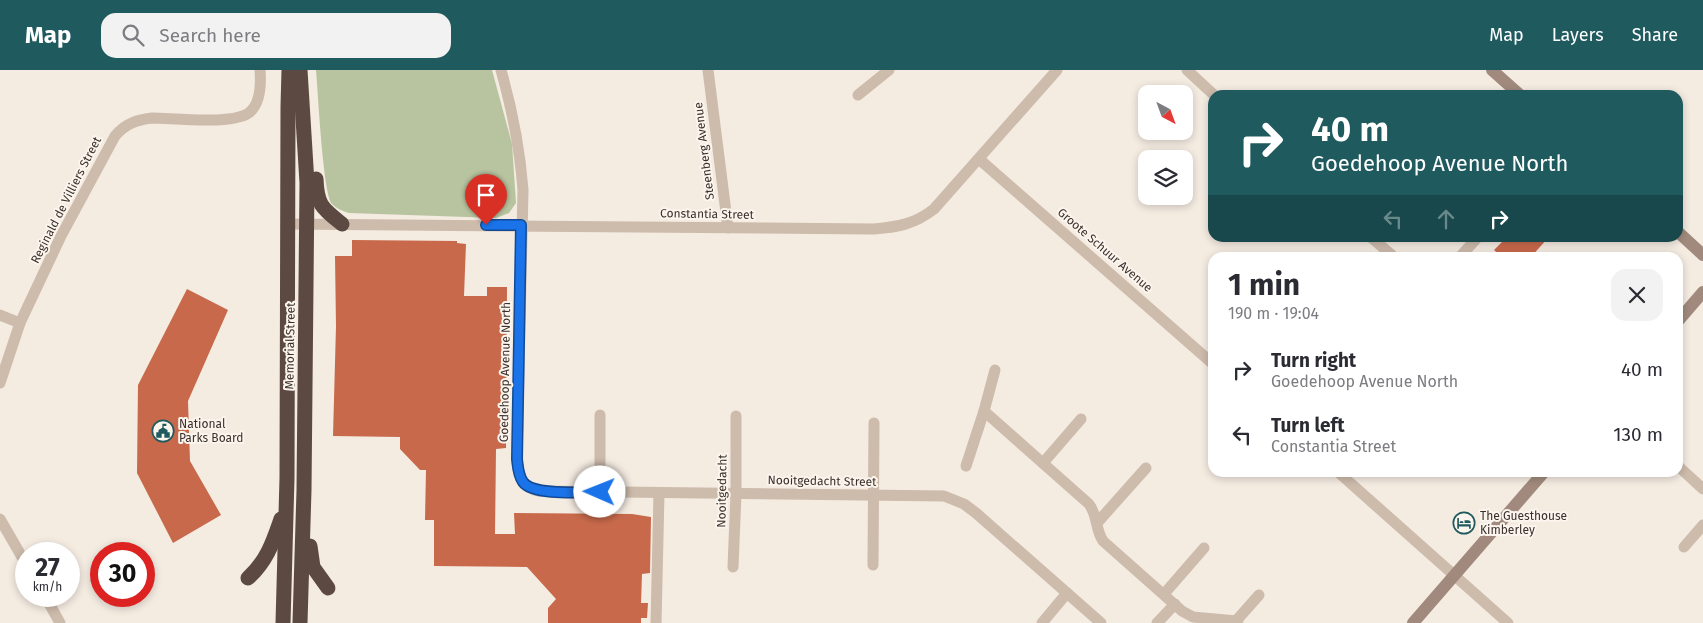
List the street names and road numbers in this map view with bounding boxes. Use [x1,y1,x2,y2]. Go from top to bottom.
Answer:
street label: Steenberg Avenue [691,101,717,201]
street label: Reginald de Villiers Street [28,134,104,266]
street label: Groote Schuur Avenue [1055,205,1155,295]
street label: Constantia Street [660,206,755,222]
street label: Memorial Street [282,302,298,390]
street label: Goedehoop Avenue North [497,302,513,442]
street label: Nooitgedacht [714,454,730,528]
street label: Nooitgedacht Street [767,473,877,489]

